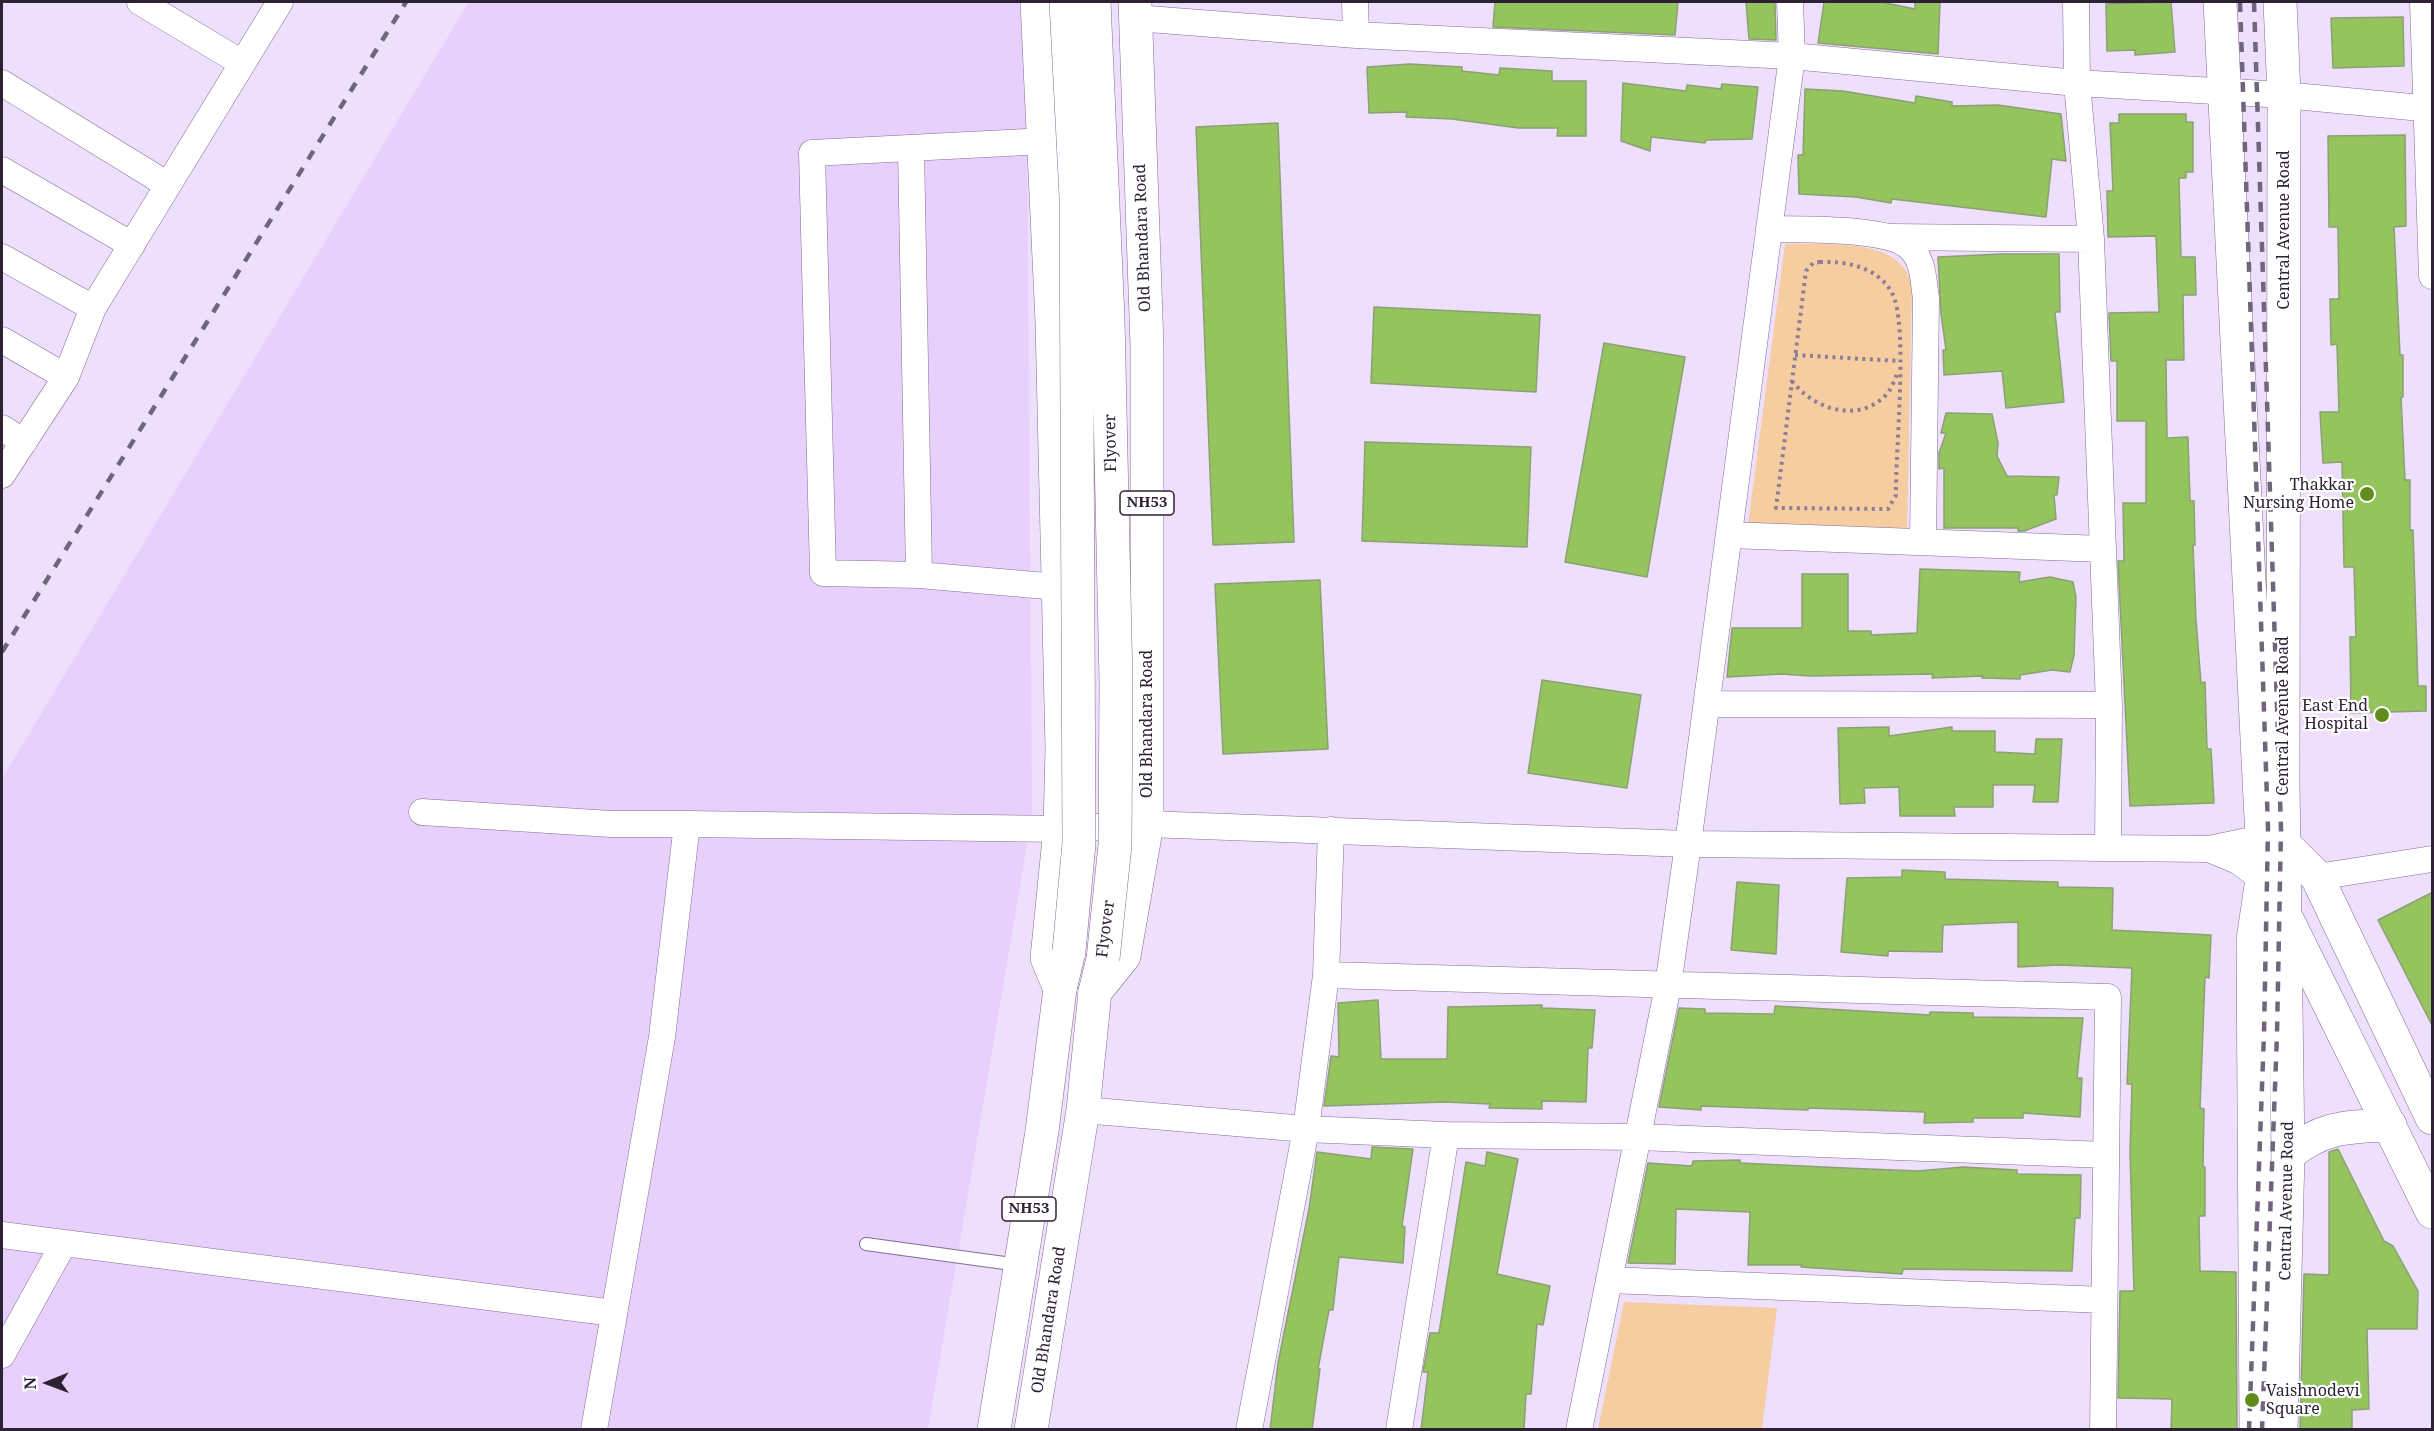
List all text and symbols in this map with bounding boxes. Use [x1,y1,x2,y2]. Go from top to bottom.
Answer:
street label: Central Avenue Road [2274,150,2294,310]
street label: Old Bhandara Road [1131,163,1155,313]
street label: Flyover [1101,414,1121,472]
place label: Thakkar Nursing Home [2243,475,2354,513]
marker: Thakkar Nursing Home [2358,485,2376,503]
road number: NH53 [1120,491,1174,515]
street label: Central Avenue Road [2273,636,2293,796]
street label: Old Bhandara Road [1137,650,1157,798]
place label: East End Hospital [2302,696,2368,734]
marker: East End Hospital [2373,706,2391,724]
street label: Flyover [1093,899,1119,959]
street label: Central Avenue Road [2276,1121,2298,1281]
road number: NH53 [1002,1197,1056,1221]
street label: Old Bhandara Road [1028,1245,1070,1395]
north arrow [18,1353,78,1413]
text: N [19,1377,41,1390]
place label: Vaishnodevi Square [2266,1381,2360,1419]
marker: Vaishnodevi Square [2243,1391,2261,1409]

